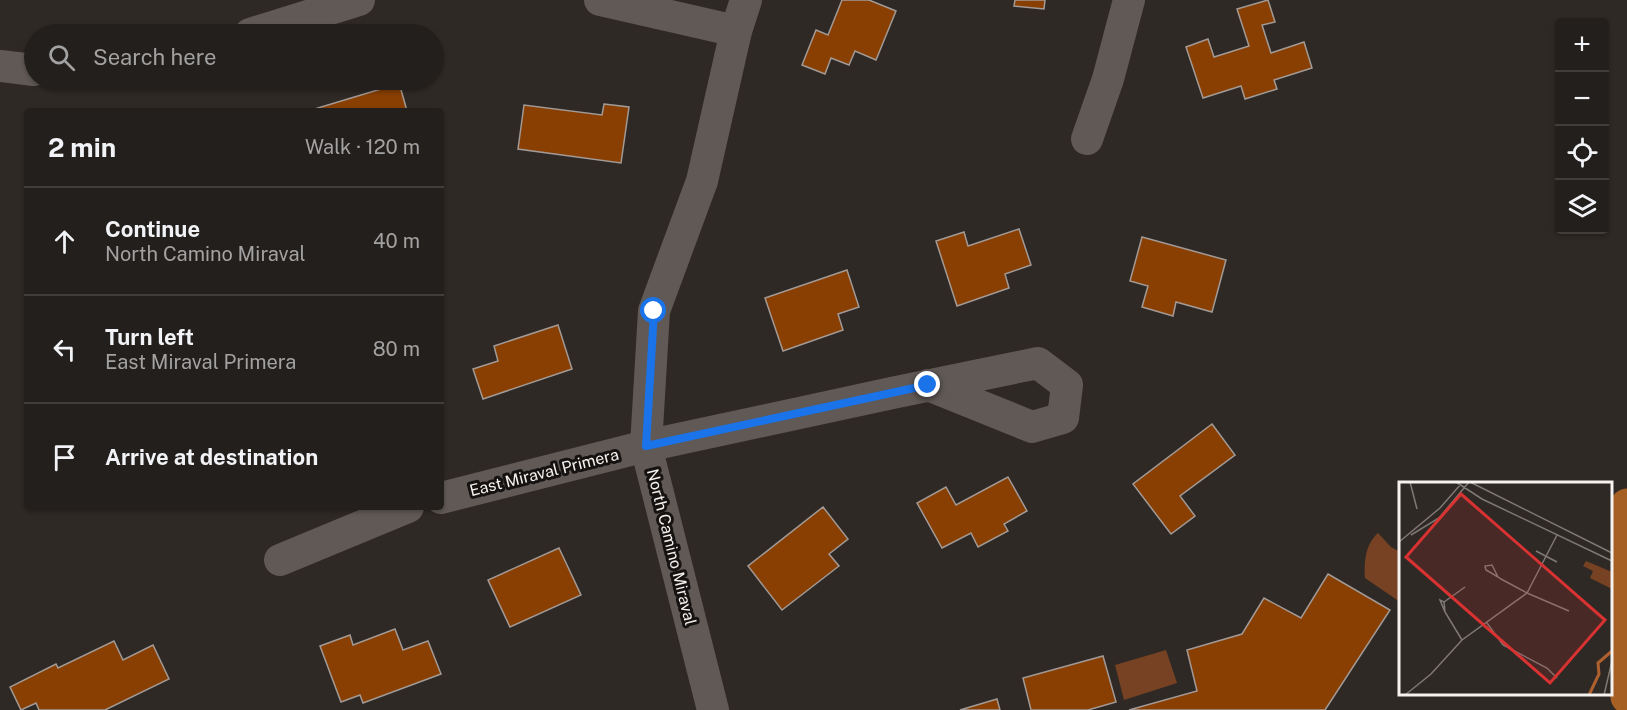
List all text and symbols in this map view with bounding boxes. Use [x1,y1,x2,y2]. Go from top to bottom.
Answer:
map controls [1555,18,1609,234]
button: + [1555,18,1609,72]
search box [24,24,444,90]
icon: search [45,41,78,74]
text: Search here [93,44,217,70]
button: − [1555,72,1609,126]
button: locate [1555,126,1609,180]
text: 2 min [48,132,116,163]
text: Walk · 120 m [305,135,420,159]
button: layers [1555,180,1609,234]
text: Continue [105,216,200,242]
icon: ahead [48,225,81,258]
text: 40 m [373,229,420,253]
text: North Camino Miraval [105,242,306,266]
route start [640,297,666,323]
text: Turn left [105,324,194,350]
icon: left [48,333,81,366]
text: 80 m [373,337,420,361]
text: East Miraval Primera [105,350,296,374]
route end [914,371,940,397]
icon: arrive [48,441,81,474]
text: Arrive at destination [105,444,318,470]
street label: East Miraval Primera [468,445,621,500]
street label: North Camino Miraval [643,467,700,627]
inset map [1399,482,1612,695]

